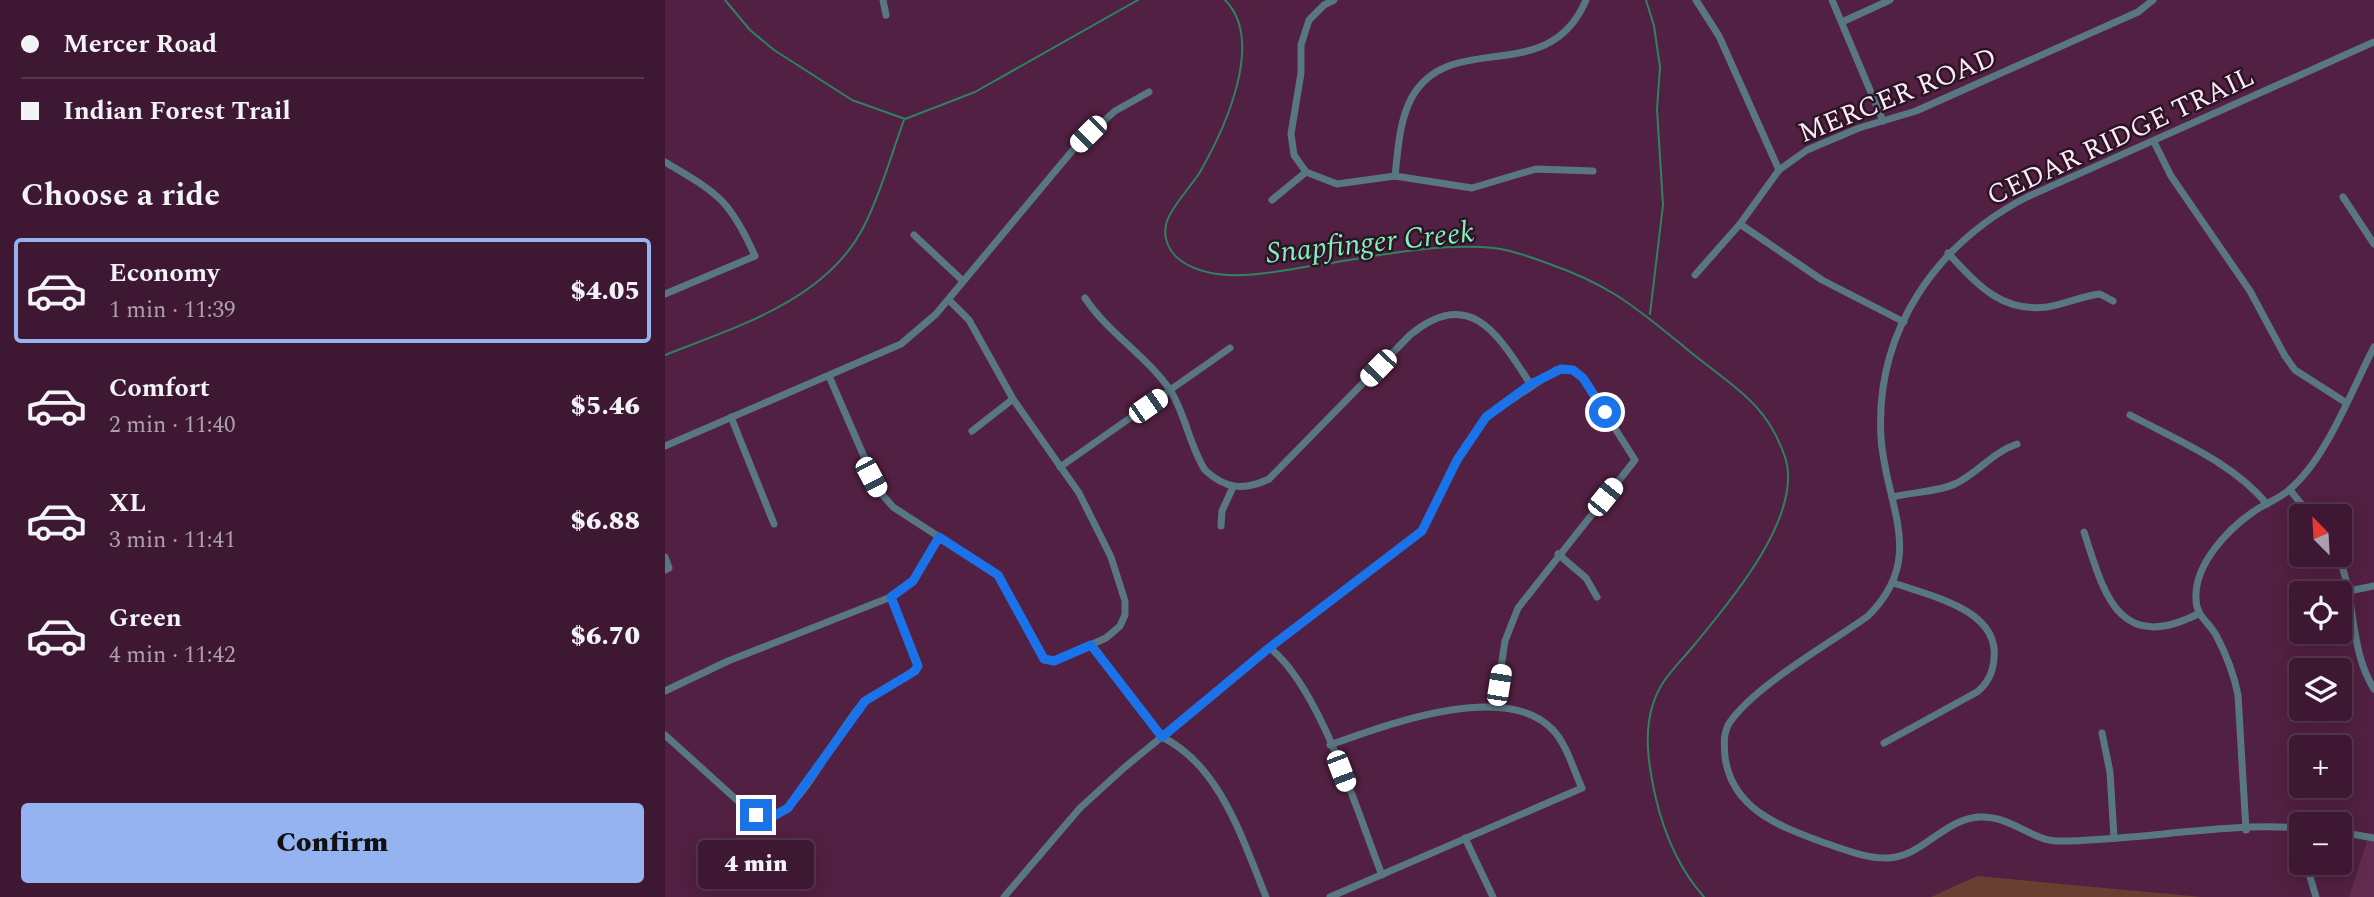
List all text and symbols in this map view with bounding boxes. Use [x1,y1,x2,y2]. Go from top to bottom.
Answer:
text: Mercer Road [63,24,217,64]
street label: MERCER ROAD [1792,36,2003,155]
street label: CEDAR RIDGE TRAIL [1980,55,2262,217]
text: Indian Forest Trail [63,91,291,131]
car [1066,112,1111,156]
text: Choose a ride [21,171,220,220]
water label: Snapfinger Creek [1264,209,1476,277]
text: Economy [109,253,219,293]
icon: car [25,259,88,322]
text: $4.05 [570,271,640,311]
text: 1 min · 11:39 [109,293,236,328]
car [1356,346,1401,390]
text: Comfort [109,368,210,408]
icon: car [25,374,88,437]
car [1125,385,1172,427]
text: $5.46 [570,386,640,426]
route start [1589,396,1621,428]
text: 2 min · 11:40 [109,408,236,443]
car [852,454,891,500]
car [1584,474,1627,520]
text: XL [109,483,146,523]
icon: car [25,489,88,552]
text: $6.88 [570,501,640,541]
north arrow [2289,504,2352,567]
map controls [2289,504,2352,875]
text: 3 min · 11:41 [109,523,236,558]
button: locate [2289,581,2352,644]
text: Green [109,598,182,638]
icon: car [25,604,88,667]
text: $6.70 [570,616,640,656]
text: 4 min · 11:42 [109,638,236,673]
button: layers [2289,658,2352,721]
car [1486,663,1513,707]
button: + [2289,735,2352,798]
car [1324,748,1359,794]
route end [740,799,772,831]
button: Confirm [21,803,644,883]
button: − [2289,812,2352,875]
callout: 4 min [698,840,814,888]
text: 4 min [724,847,788,882]

